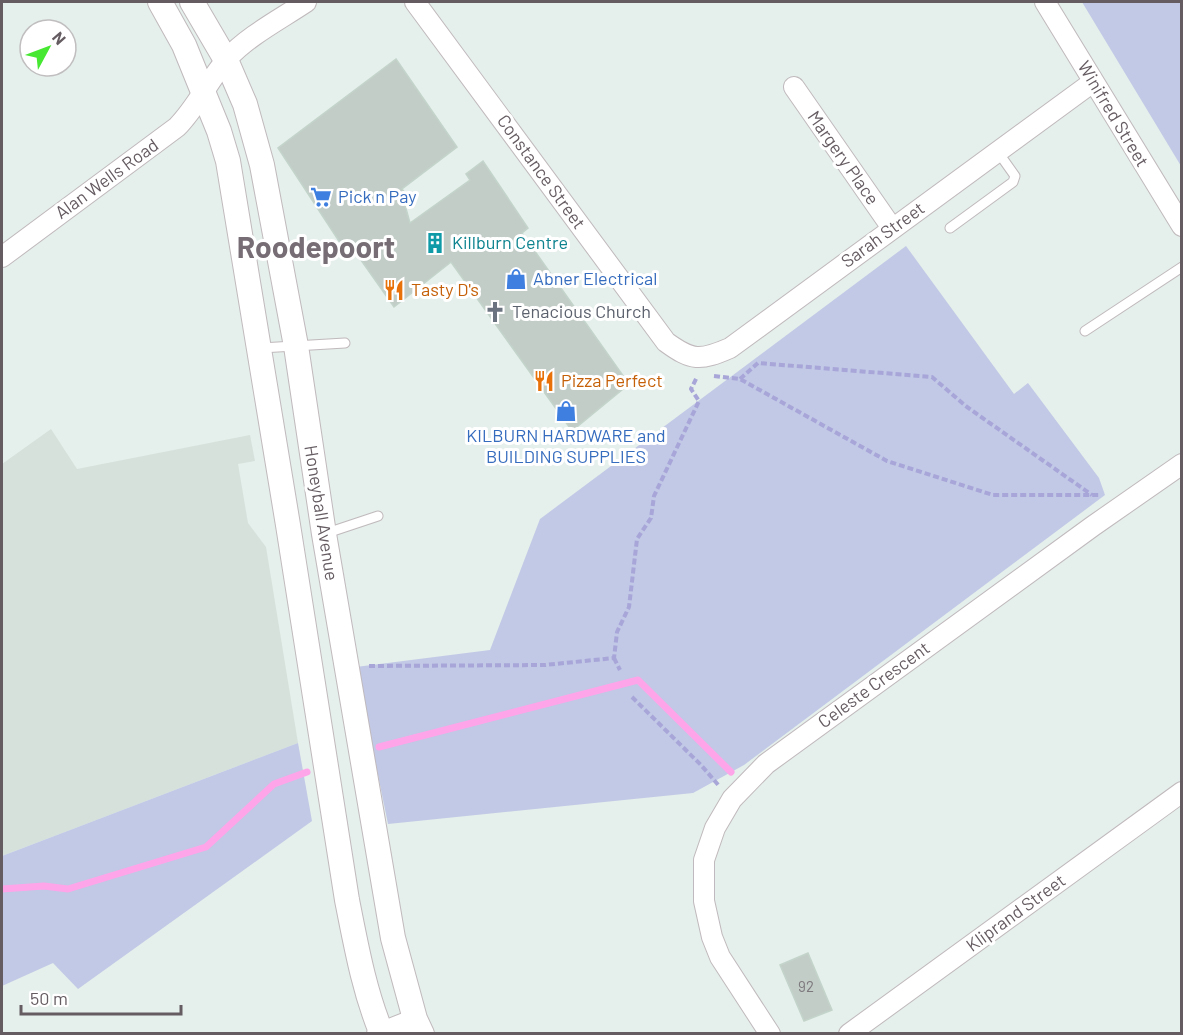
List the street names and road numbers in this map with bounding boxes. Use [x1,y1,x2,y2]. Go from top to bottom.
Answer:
street label: Winifred Street [1074,57,1154,170]
street label: Margery Place [803,106,884,209]
street label: Constance Street [493,110,591,233]
street label: Alan Wells Road [50,133,162,223]
street label: Sarah Street [836,197,928,272]
street label: Honeyball Avenue [300,443,344,582]
street label: Celeste Crescent [813,636,934,732]
street label: Kliprand Street [961,869,1069,956]

